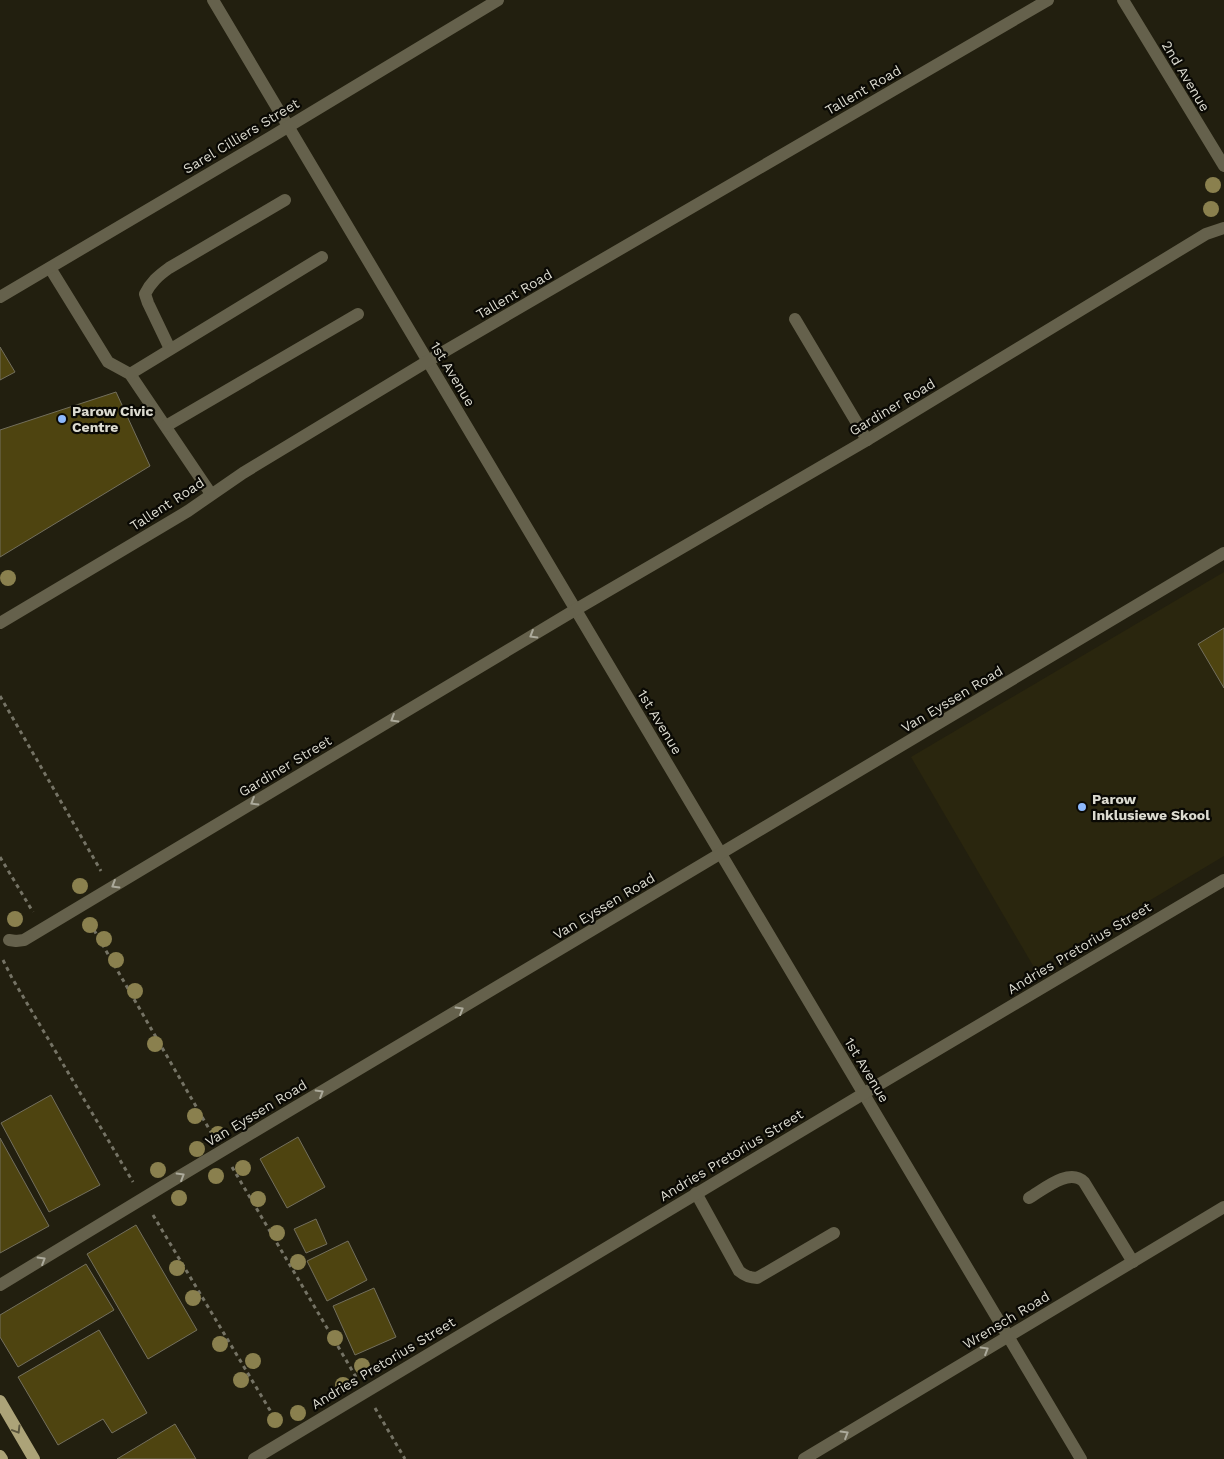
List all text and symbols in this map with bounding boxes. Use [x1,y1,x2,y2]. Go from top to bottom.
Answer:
street label: 2nd Avenue [1159,38,1213,114]
street label: Tallent Road [822,62,904,118]
street label: Sarel Cilliers Street [180,95,302,177]
street label: Tallent Road [473,266,555,322]
street label: 1st Avenue [427,339,479,409]
street label: Gardiner Road [846,375,938,439]
place label: Parow Civic Centre [72,403,153,435]
marker: Parow Civic Centre [56,413,68,425]
street label: Tallent Road [127,474,207,534]
one-way arrow [530,629,539,639]
street label: Van Eyssen Road [898,662,1006,736]
street label: 1st Avenue [634,687,686,757]
one-way arrow [390,712,399,722]
street label: Gardiner Street [236,732,334,800]
place label: Parow Inklusiewe Skool [1092,791,1210,823]
one-way arrow [251,795,260,805]
marker: Parow Inklusiewe Skool [1076,801,1088,813]
street label: Van Eyssen Road [550,869,658,943]
one-way arrow [111,879,120,889]
street label: Andries Pretorius Street [1004,899,1154,997]
one-way arrow [454,1006,463,1016]
street label: 1st Avenue [841,1035,893,1105]
street label: Van Eyssen Road [202,1076,310,1150]
one-way arrow [315,1089,324,1099]
street label: Andries Pretorius Street [656,1106,806,1204]
one-way arrow [175,1172,184,1182]
one-way arrow [36,1257,45,1267]
street label: Wrensch Road [960,1288,1052,1352]
street label: Andries Pretorius Street [308,1314,458,1412]
one-way arrow [979,1347,988,1357]
one-way arrow [11,1425,21,1434]
one-way arrow [840,1430,849,1440]

